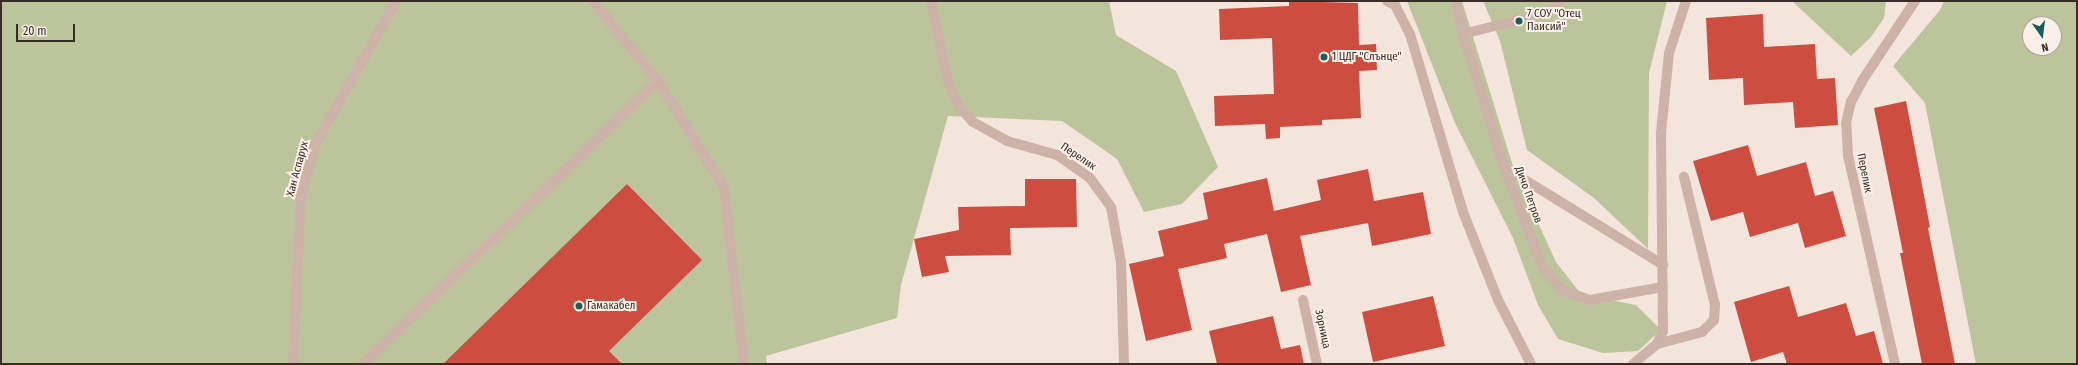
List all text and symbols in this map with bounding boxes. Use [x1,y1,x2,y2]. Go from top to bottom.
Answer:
place label: 7 СОУ "Отец Паисий" [1527,8,1581,34]
scale bar [18,16,77,42]
marker: 7 СОУ "Отец Паисий" [1514,16,1524,26]
north arrow [2022,16,2062,56]
text: 20 m [23,24,47,38]
text: N [2040,40,2050,54]
place label: 1 ЦДГ "Слънце" [1332,50,1402,64]
marker: 1 ЦДГ "Слънце" [1319,52,1329,62]
street label: Хан Аспарух [284,140,312,198]
street label: Перелик [1058,140,1098,174]
street label: Перелик [1854,152,1874,194]
street label: Дичо Петров [1512,165,1544,225]
place label: Гамакабел [587,299,635,313]
marker: Гамакабел [574,301,584,311]
street label: Зорница [1311,308,1333,350]

